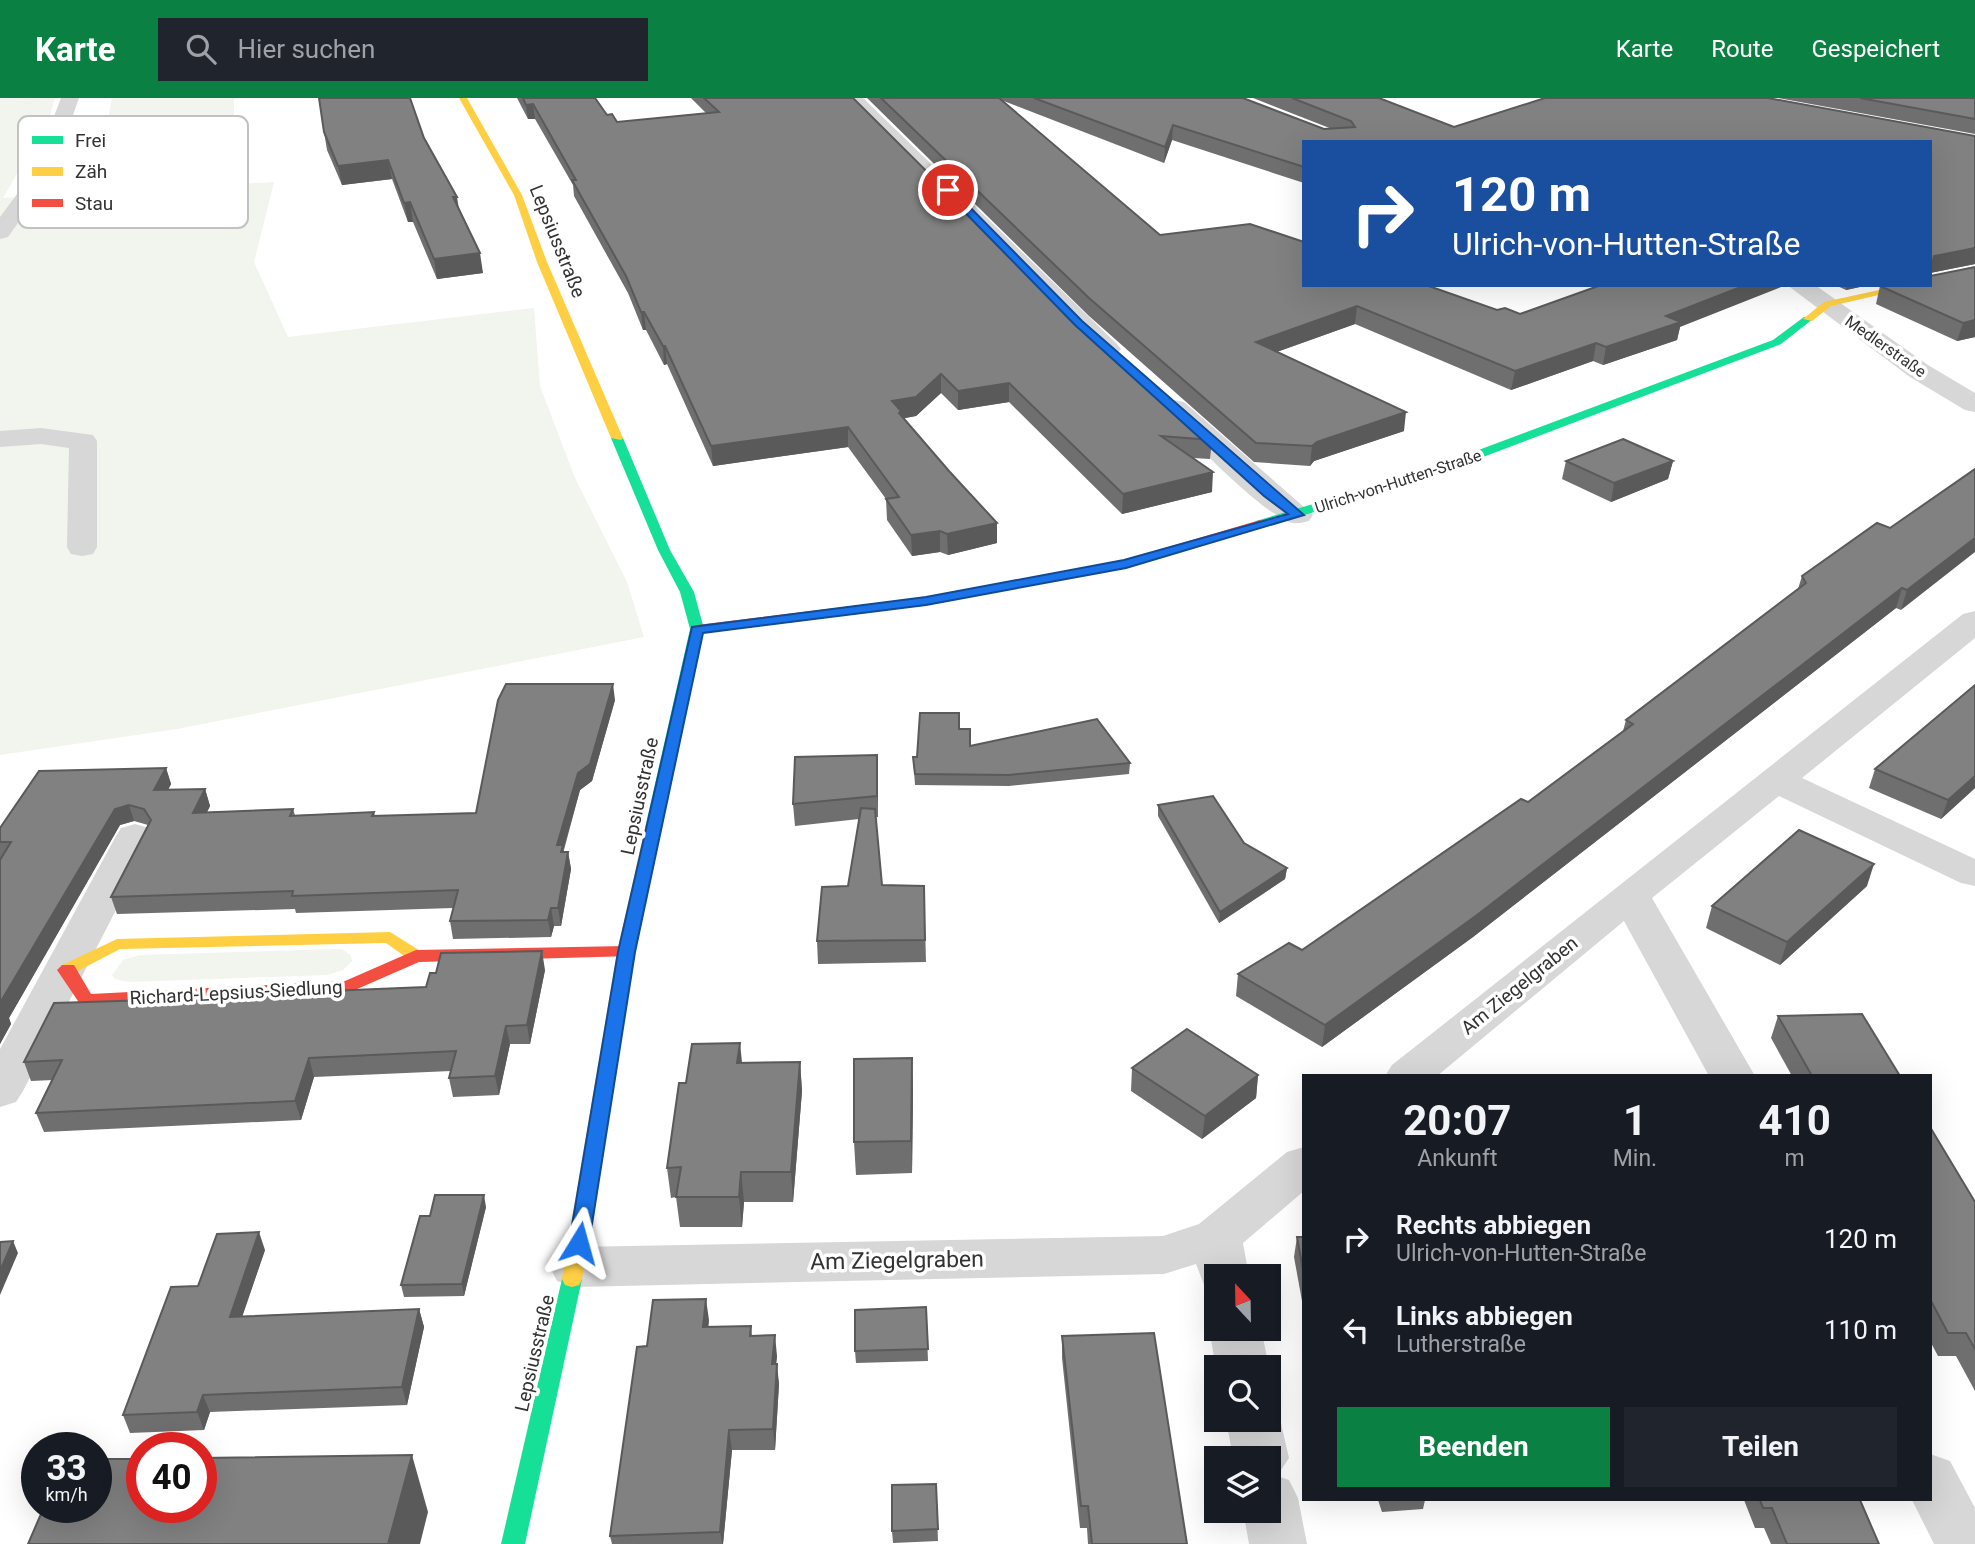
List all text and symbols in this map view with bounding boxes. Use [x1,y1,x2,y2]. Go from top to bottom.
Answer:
search box [158,18,648,81]
text: Karte [35,30,116,69]
icon: search [182,30,220,68]
text: Hier suchen [238,34,375,64]
text: Karte [1616,35,1673,63]
text: Route [1711,35,1773,63]
text: Gespeichert [1811,35,1940,63]
legend [18,116,248,228]
text: Frei [75,129,106,152]
text: Zäh [75,160,107,183]
pin [918,160,978,220]
text: 120 m [1452,166,1591,223]
icon: right [1337,168,1428,259]
icon: arrive [929,171,967,209]
street label: Lepsiusstraße [524,181,591,301]
text: Stau [75,192,113,215]
text: Ulrich-von-Hutten-Straße [1452,225,1800,263]
street label: Medlerstraße [1842,312,1930,381]
street label: Ulrich-von-Hutten-Straße [1312,446,1484,517]
street label: Lepsiusstraße [616,735,663,857]
street label: Am Ziegelgraben [1456,931,1582,1039]
street label: Richard-Lepsius-Siedlung [129,975,343,1010]
text: 20:07 [1403,1096,1511,1145]
text: 1 [1623,1096,1647,1145]
text: 410 [1758,1096,1831,1145]
text: Ankunft [1417,1145,1498,1172]
text: Min. [1613,1145,1657,1172]
text: m [1785,1145,1805,1172]
position arrow [542,1206,616,1280]
text: Rechts abbiegen [1396,1210,1591,1240]
icon: right [1337,1220,1375,1258]
text: 120 m [1824,1224,1897,1254]
text: Ulrich-von-Hutten-Straße [1396,1240,1646,1267]
street label: Am Ziegelgraben [810,1245,984,1276]
north arrow [1204,1264,1281,1340]
map controls [1204,1264,1281,1523]
street label: Lepsiusstraße [510,1292,559,1414]
text: Links abbiegen [1396,1301,1573,1331]
icon: left [1337,1311,1375,1349]
text: 110 m [1824,1315,1897,1345]
text: Lutherstraße [1396,1331,1526,1358]
button: search [1204,1355,1281,1432]
button: Beenden [1337,1407,1610,1487]
button: Teilen [1624,1407,1897,1487]
speed limit sign: 40 [126,1432,217,1523]
button: layers [1204,1446,1281,1523]
text: 33 [46,1448,87,1489]
text: km/h [45,1484,88,1505]

